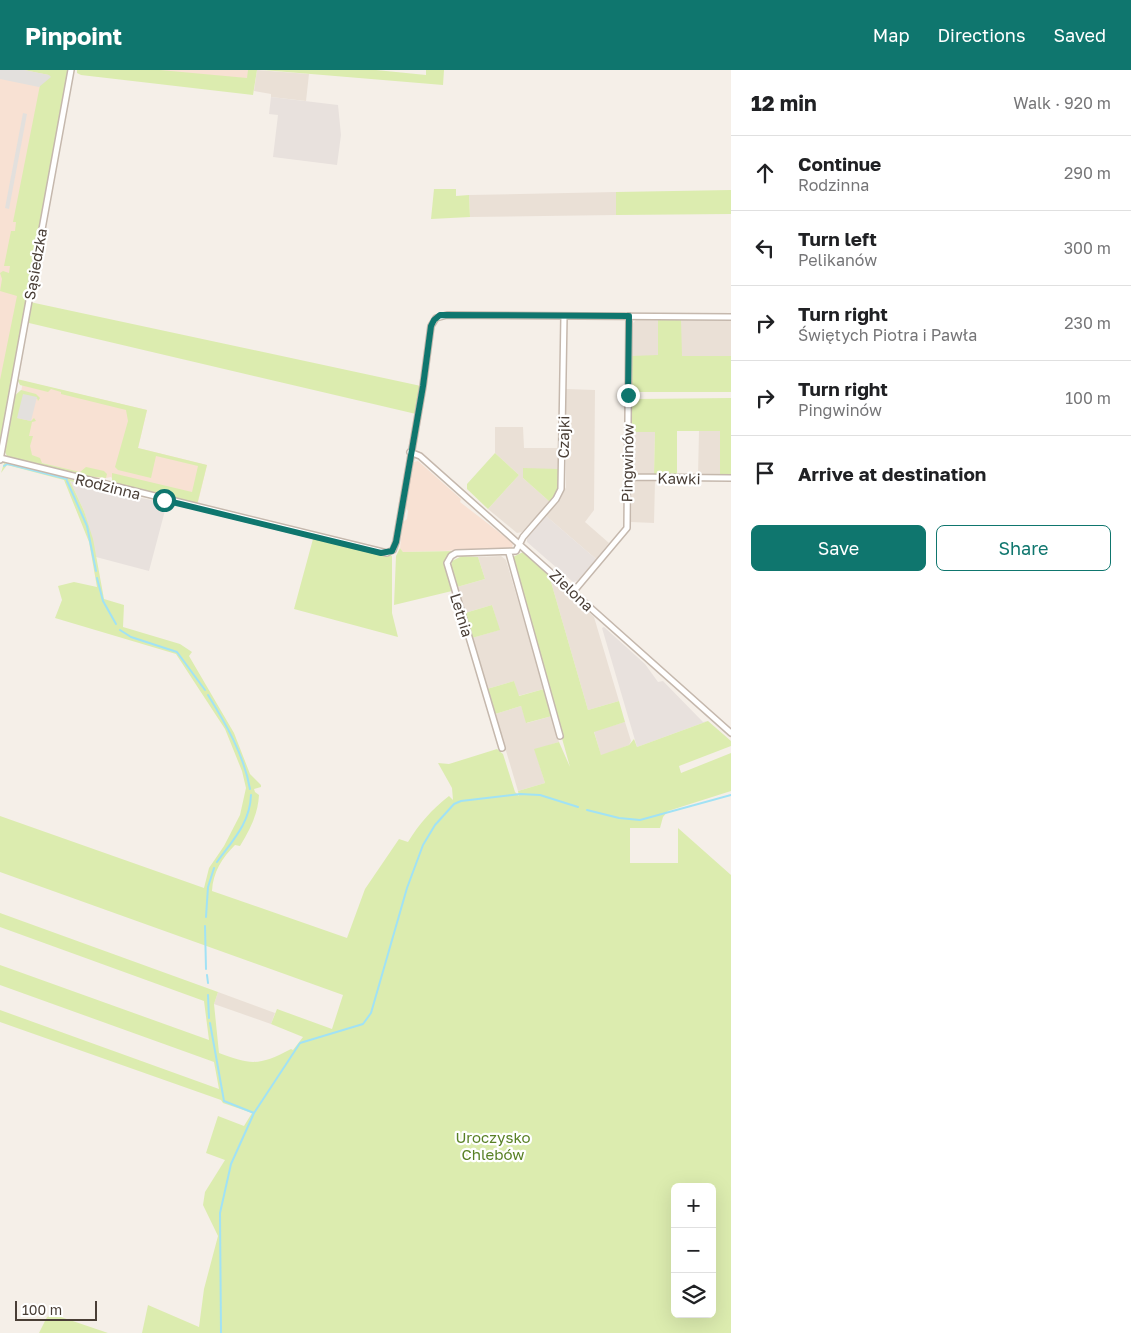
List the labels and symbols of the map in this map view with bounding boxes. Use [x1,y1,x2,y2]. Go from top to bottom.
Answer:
street label: Sąsiedzka [20,227,50,301]
route end [617,384,640,407]
street label: Czajki [554,415,572,459]
street label: Pingwinów [617,423,637,503]
street label: Rodzinna [73,469,143,503]
street label: Kawki [657,469,701,487]
route start [153,489,176,512]
street label: Zielona [546,565,598,615]
street label: Letnia [447,591,477,639]
park label: Uroczysko Chlebów [455,1128,531,1163]
scale bar [15,1298,98,1321]

